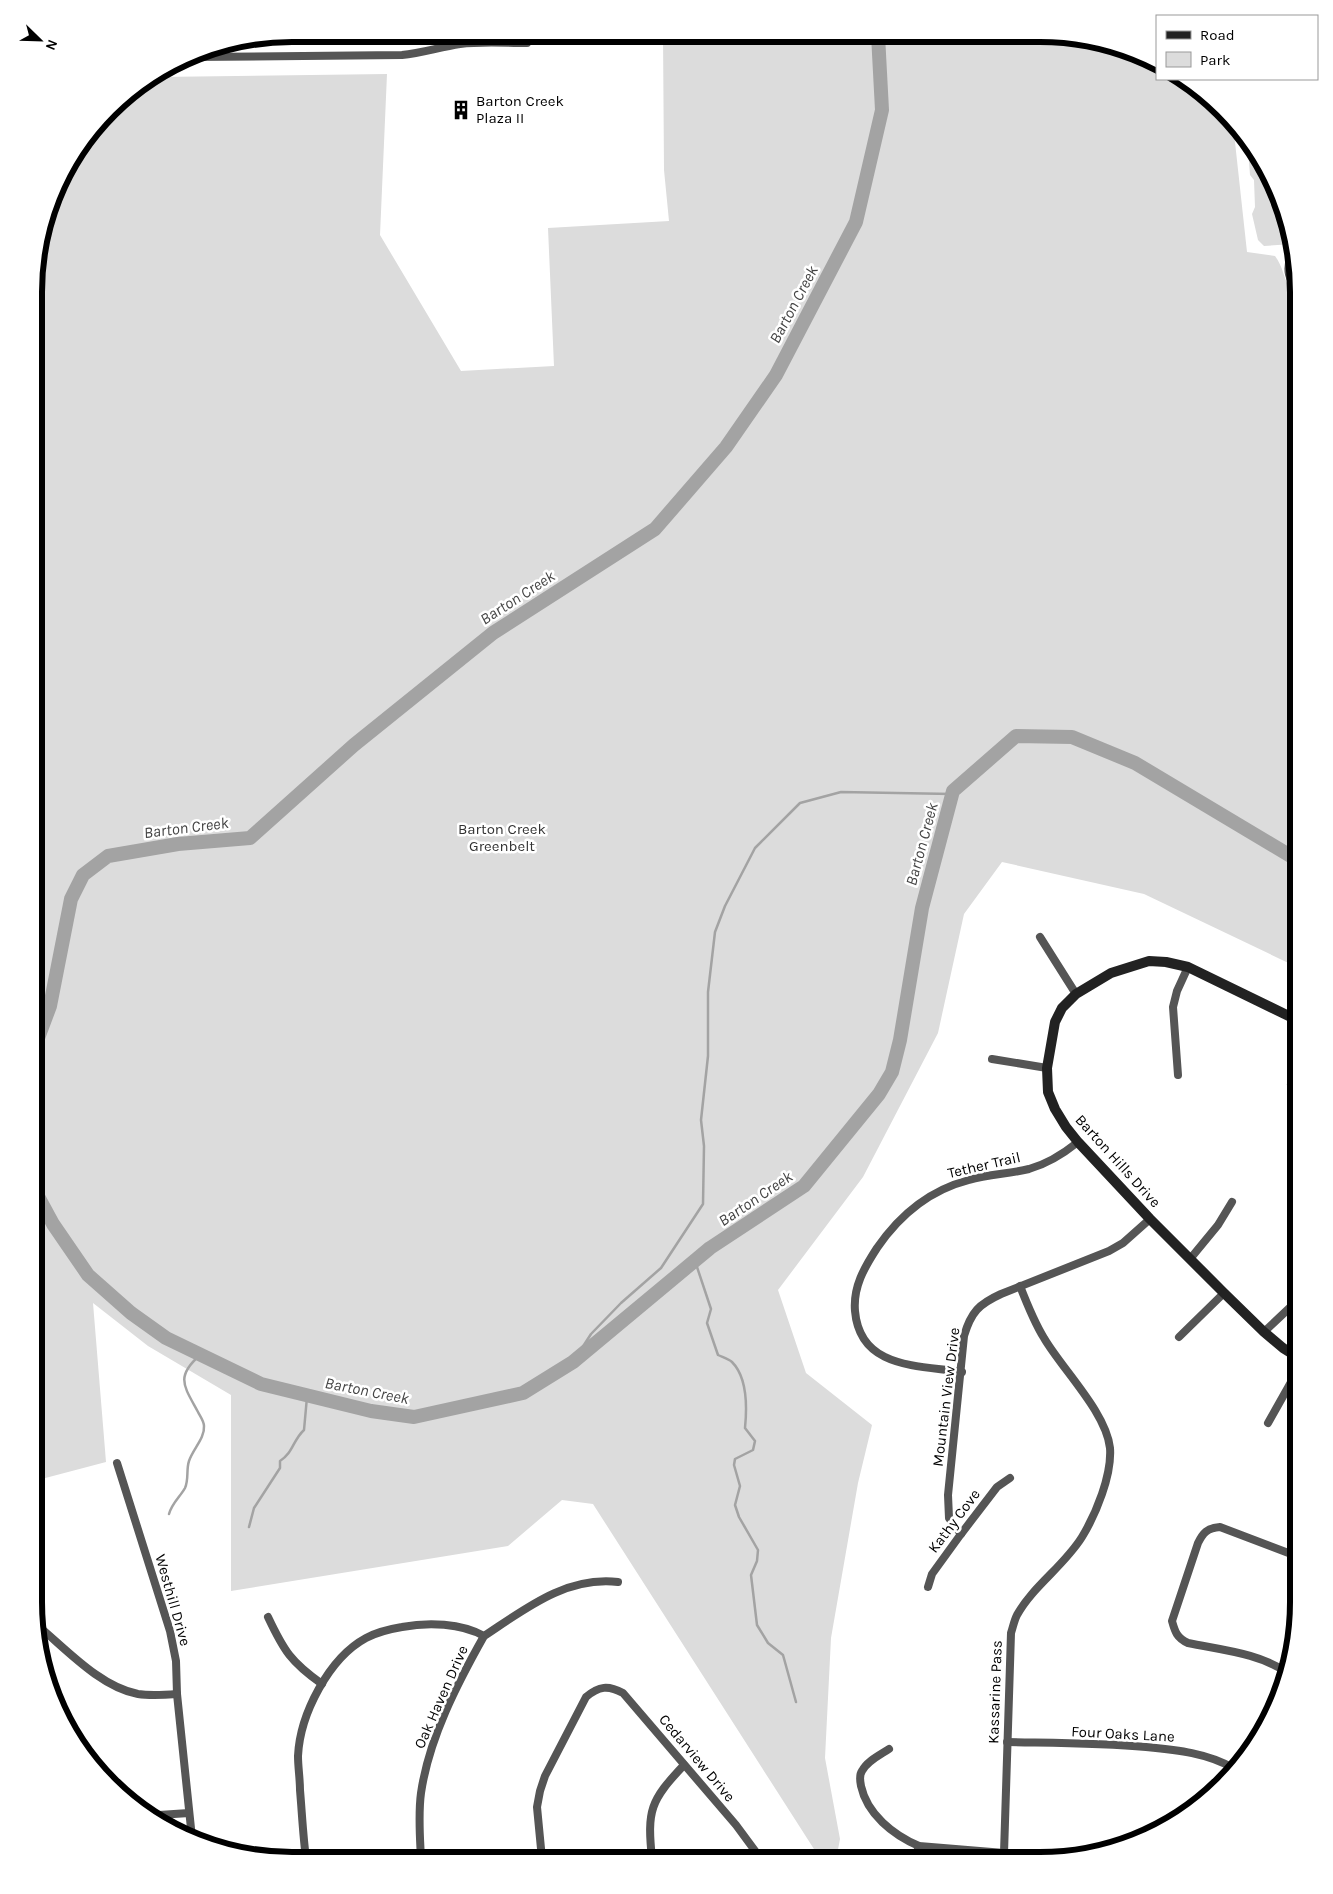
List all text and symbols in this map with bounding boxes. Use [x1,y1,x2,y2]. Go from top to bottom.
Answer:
north arrow [15,15,65,65]
legend [1156,15,1318,80]
text: Road [1200,26,1235,44]
text: N [42,37,61,53]
text: Park [1200,51,1230,69]
place label: Barton Creek Plaza II [476,92,564,127]
building icon: Barton Creek Plaza II [450,99,472,121]
water label: Barton Creek [765,261,822,346]
water label: Barton Creek [476,566,559,629]
water label: Barton Creek [901,800,942,888]
water label: Barton Creek [143,813,230,842]
park label: Barton Creek Greenbelt [458,820,546,855]
street label: Barton Hills Drive [1072,1111,1164,1211]
street label: Tether Trail [946,1148,1022,1182]
water label: Barton Creek [715,1166,797,1230]
street label: Mountain View Drive [929,1326,963,1468]
water label: Barton Creek [323,1373,411,1408]
street label: Kathy Cove [924,1486,984,1556]
street label: Westhill Drive [151,1552,195,1648]
street label: Kassarine Pass [984,1640,1006,1744]
street label: Oak Haven Drive [410,1643,472,1751]
street label: Cedarview Drive [655,1711,739,1805]
street label: Four Oaks Lane [1071,1722,1175,1746]

